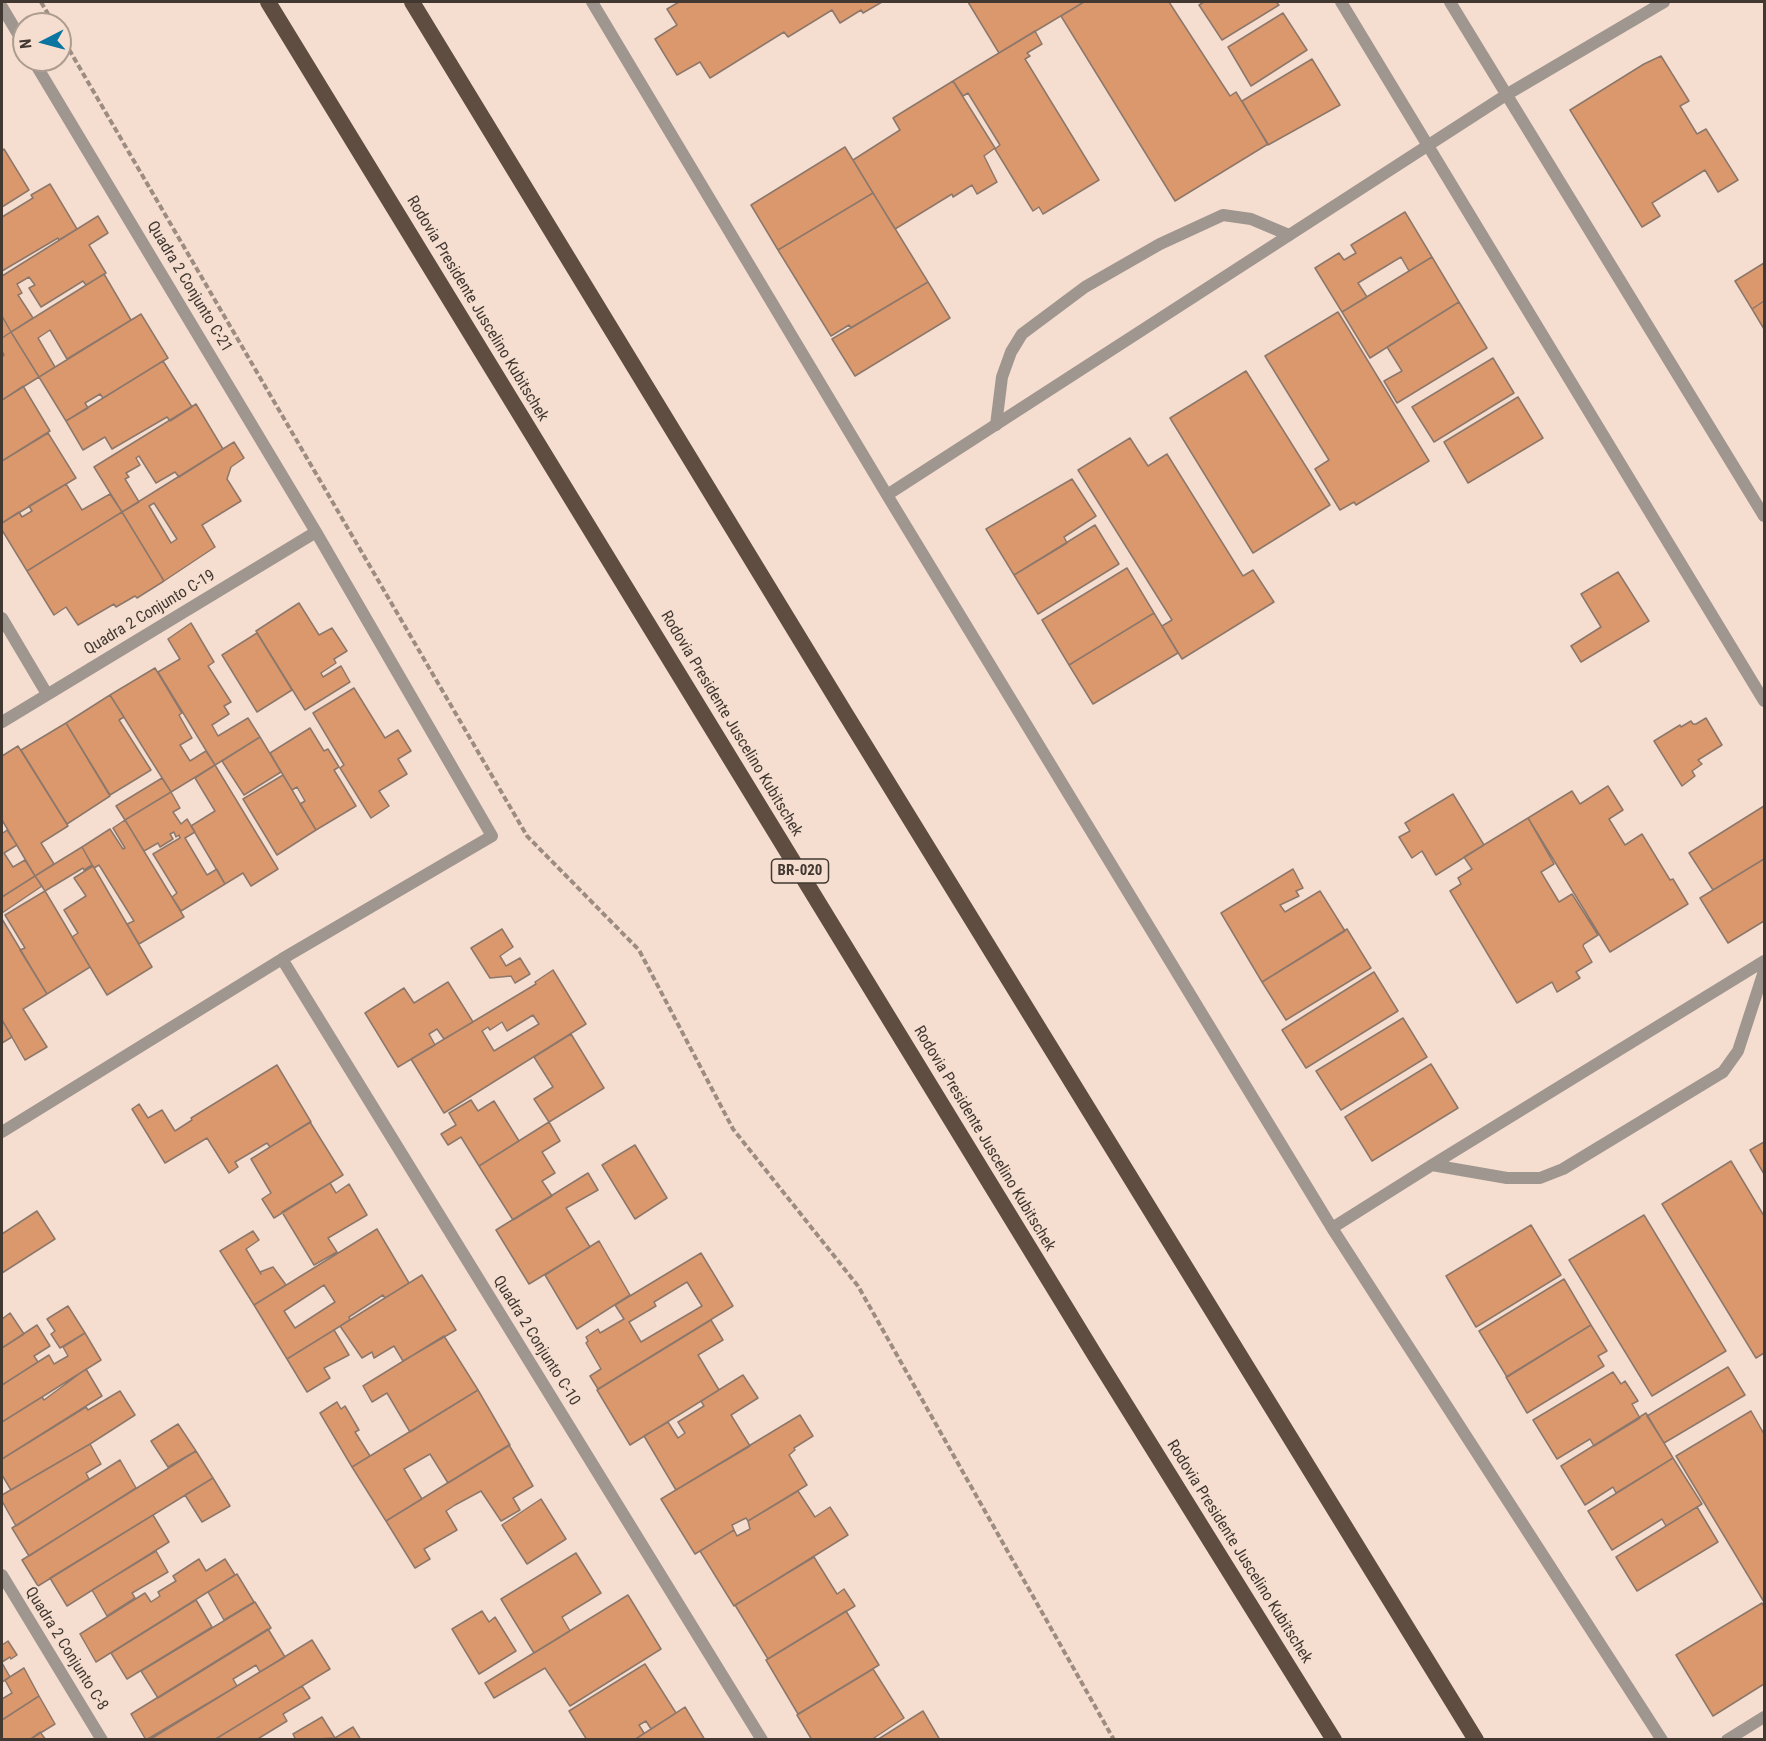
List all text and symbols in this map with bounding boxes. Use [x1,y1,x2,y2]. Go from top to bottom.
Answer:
north arrow [12,12,72,72]
text: N [16,38,36,50]
street label: Rodovia Presidente Juscelino Kubitschek [402,193,552,425]
street label: Quadra 2 Conjunto C-21 [142,218,236,356]
street label: Quadra 2 Conjunto C-19 [81,566,219,660]
street label: Rodovia Presidente Juscelino Kubitschek [656,608,806,840]
road number: BR-020 [772,859,828,883]
street label: Rodovia Presidente Juscelino Kubitschek [909,1023,1059,1255]
street label: Quadra 2 Conjunto C-10 [488,1273,584,1409]
street label: Rodovia Presidente Juscelino Kubitschek [1162,1437,1316,1667]
street label: Quadra 2 Conjunto C-8 [20,1584,112,1714]

